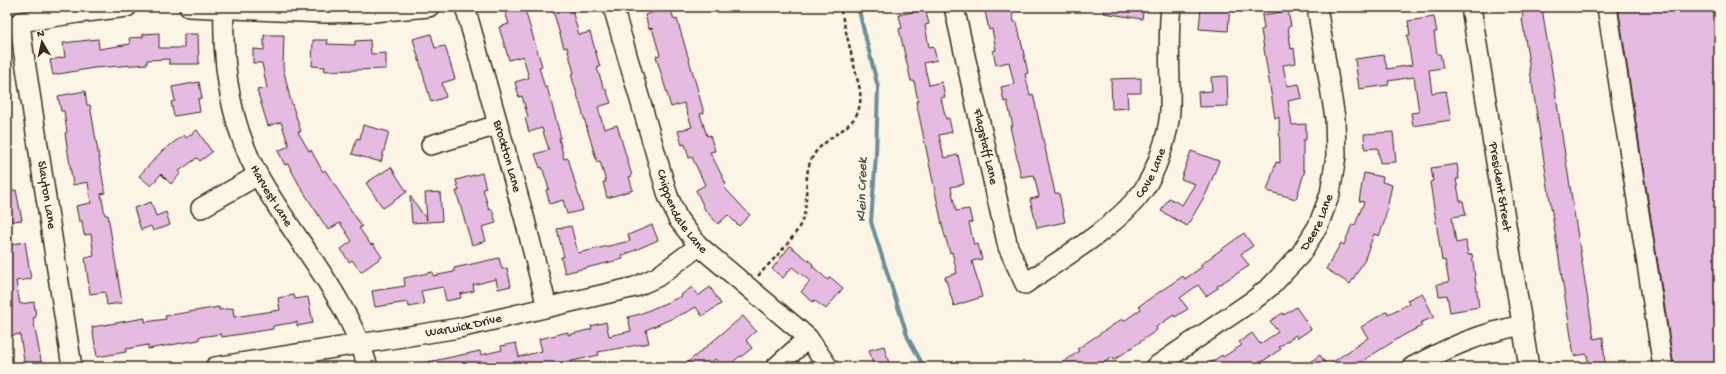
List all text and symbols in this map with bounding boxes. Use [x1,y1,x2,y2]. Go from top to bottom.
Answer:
north arrow [22,22,62,62]
text: N [36,28,45,41]
street label: Flagstaff Lane [969,106,1001,186]
street label: Brockton Lane [489,117,524,194]
street label: President Street [1485,140,1515,234]
street label: Cove Lane [1132,146,1169,202]
water label: Klein Creek [854,156,872,222]
street label: Slayton Lane [33,160,59,230]
street label: Harvest Lane [247,162,296,230]
street label: Chippendale Lane [653,168,710,257]
street label: Deere Lane [1296,192,1337,254]
street label: Warwick Drive [424,311,503,341]

